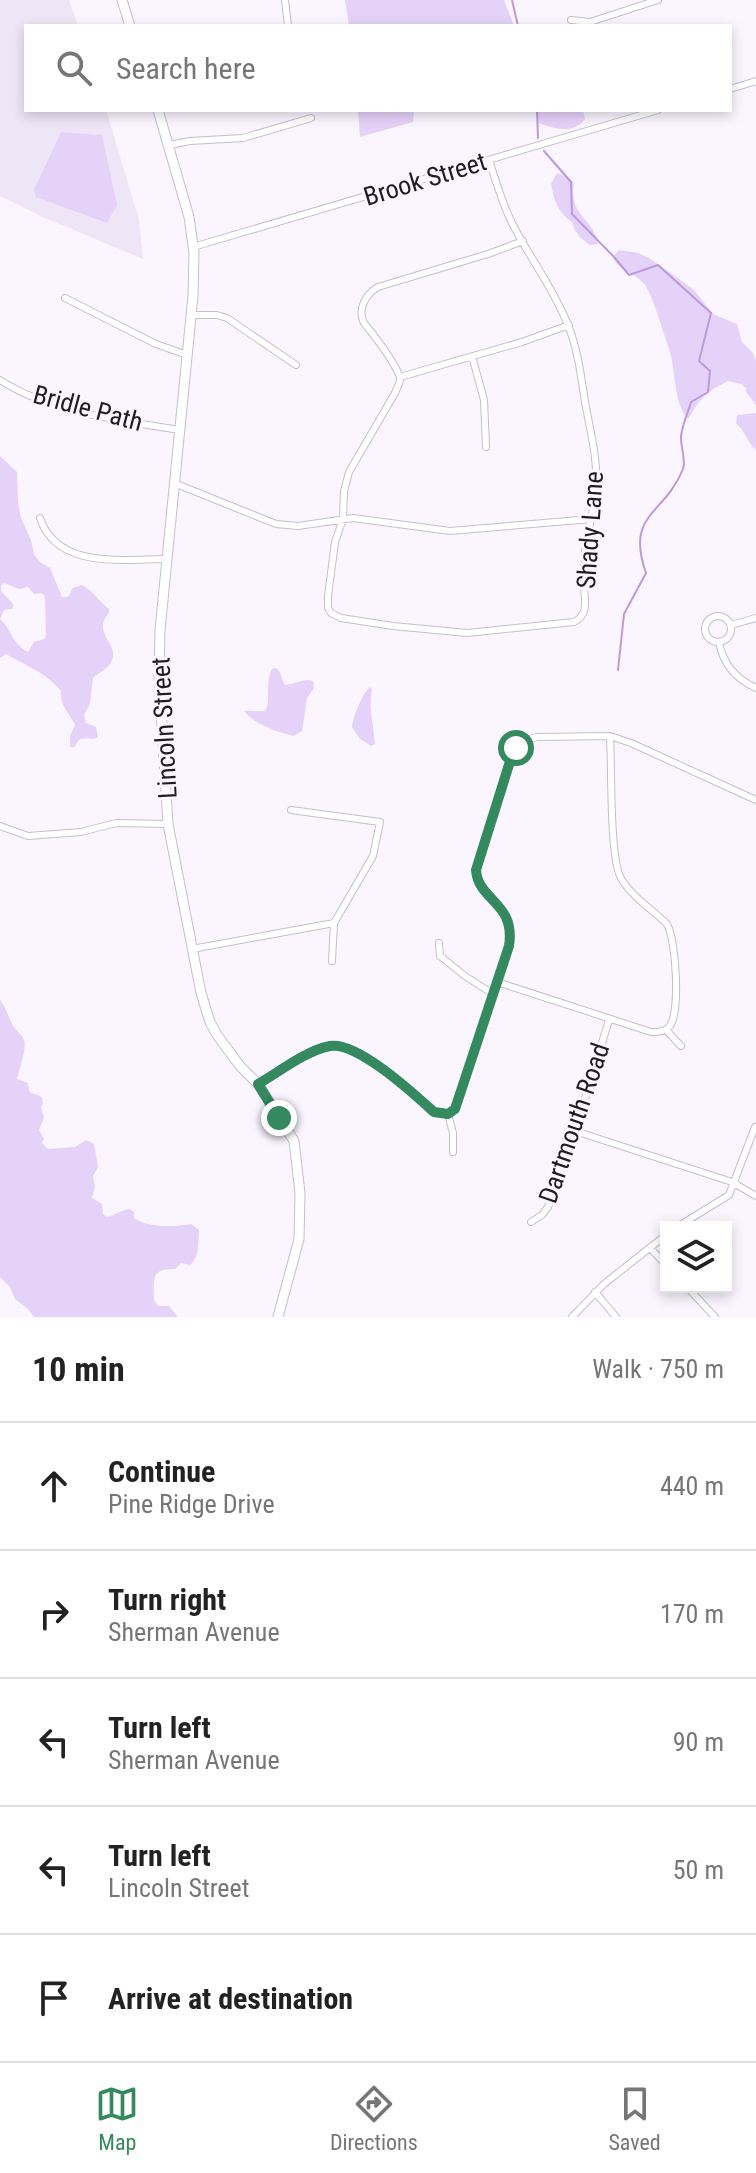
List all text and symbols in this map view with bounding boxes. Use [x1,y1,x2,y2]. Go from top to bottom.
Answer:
search box [24,24,732,112]
icon: search [52,46,96,90]
text: Search here [116,51,256,86]
street label: Brook Street [360,146,490,212]
street label: Bridle Path [30,379,146,437]
street label: Shady Lane [571,470,609,590]
street label: Lincoln Street [145,657,183,799]
route start [498,730,534,766]
street label: Dartmouth Road [533,1039,615,1207]
route end [261,1100,297,1136]
map controls [660,1221,732,1293]
button: layers [660,1221,732,1293]
text: 10 min [32,1349,125,1389]
text: Walk · 750 m [592,1354,724,1384]
text: Continue [108,1454,215,1489]
icon: ahead [32,1464,76,1508]
text: 440 m [660,1471,724,1501]
text: Pine Ridge Drive [108,1489,275,1519]
text: Turn right [108,1582,226,1617]
icon: right [32,1592,76,1636]
text: 170 m [660,1599,724,1629]
text: Sherman Avenue [108,1617,280,1647]
text: Turn left [108,1710,211,1745]
icon: left [32,1720,76,1764]
text: 90 m [673,1727,724,1757]
text: Sherman Avenue [108,1745,280,1775]
text: Turn left [108,1838,211,1873]
icon: left [32,1848,76,1892]
text: 50 m [673,1855,724,1885]
text: Lincoln Street [108,1873,249,1903]
icon: arrive [32,1976,76,2020]
text: Arrive at destination [108,1981,353,2016]
tab: Map [95,2082,139,2155]
tab: Directions [330,2082,418,2155]
tab: Saved [608,2082,661,2155]

